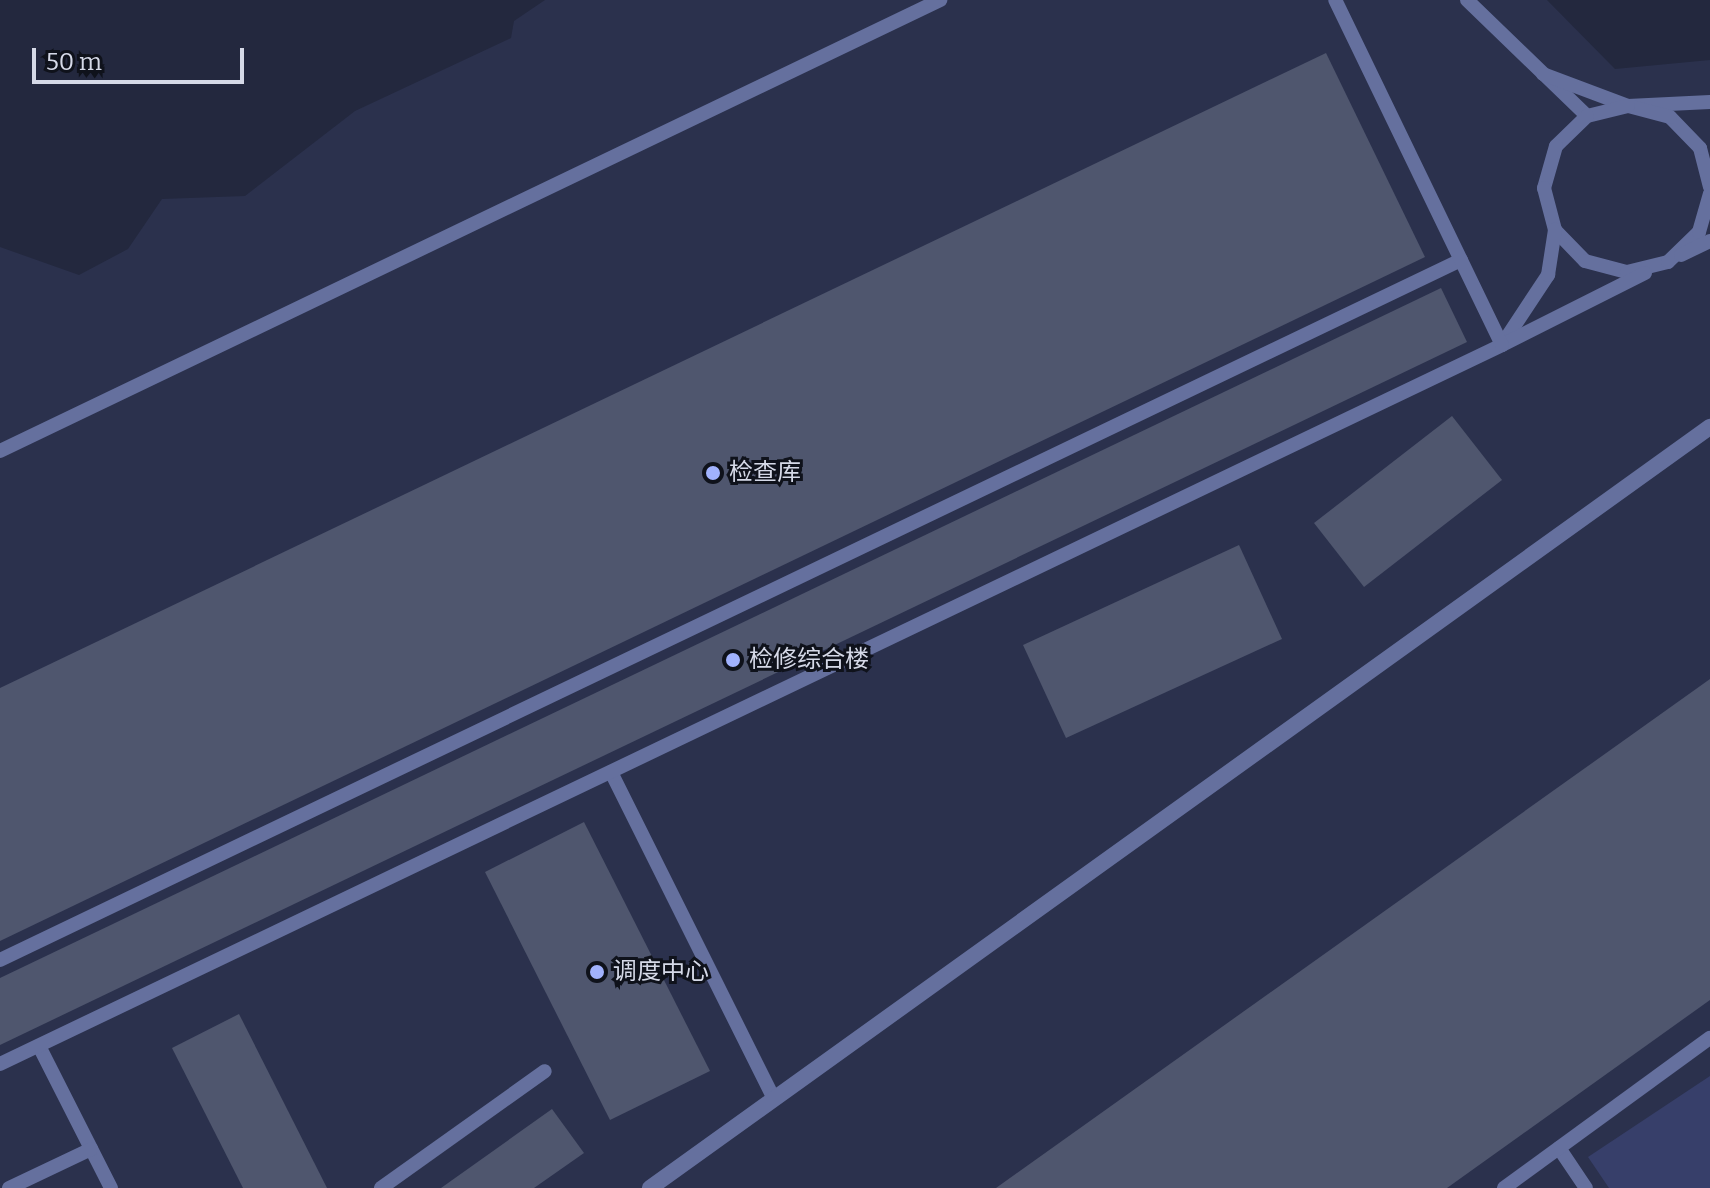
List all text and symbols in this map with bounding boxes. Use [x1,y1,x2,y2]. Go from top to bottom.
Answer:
scale bar [36,32,248,82]
text: 50 m [46,48,102,76]
place label: 检查库 [729,459,801,487]
marker: 检查库 [704,464,722,482]
place label: 检修综合楼 [749,646,869,674]
marker: 检修综合楼 [724,651,742,669]
place label: 调度中心 [613,958,709,986]
marker: 调度中心 [588,963,606,981]

